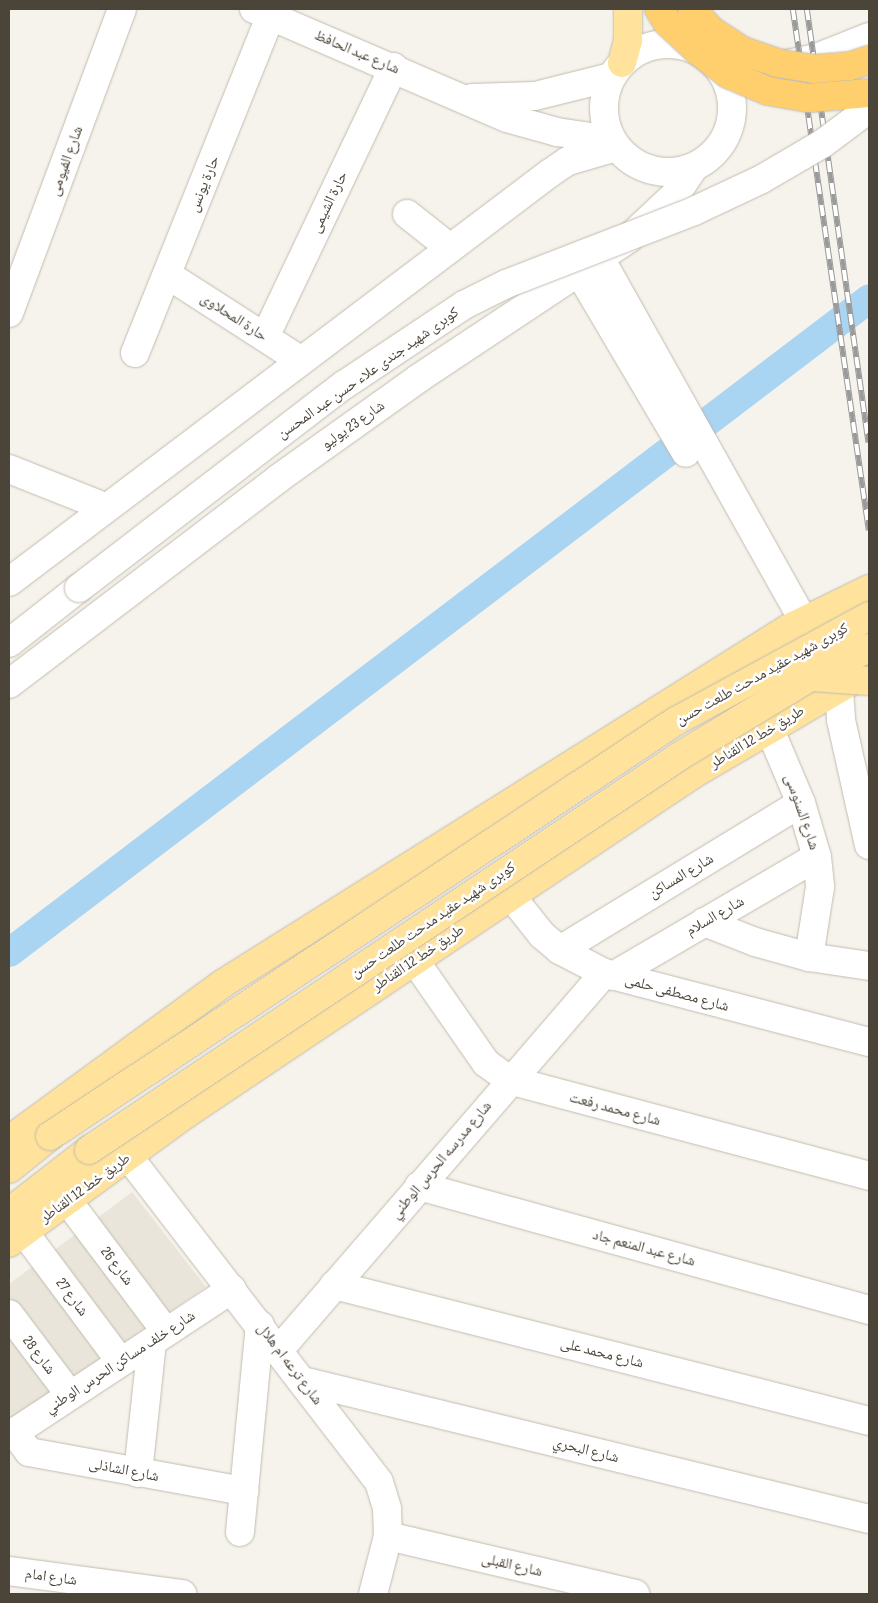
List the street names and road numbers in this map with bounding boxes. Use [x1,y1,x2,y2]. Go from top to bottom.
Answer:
street label: شارع عبد الحافظ [312,26,402,78]
street label: شارع الفيومى [45,124,87,198]
street label: حارة يونس [185,153,223,215]
street label: حارة الشيمى [306,168,352,236]
street label: حارة المحلاوى [197,289,271,345]
street label: كوبرى شهيد جندى علاء حسن عبد المحسن [274,303,462,443]
street label: شارع 23 يوليو [318,397,388,453]
street label: كوبرى شهيد عقيد مدحت طلعت حسن [673,619,851,729]
street label: طريق خط 12 القناطر [706,702,808,772]
street label: شارع السنوسى [781,772,823,852]
street label: شارع المساكن [645,850,717,902]
street label: كوبرى شهيد عقيد مدحت طلعت حسن [347,858,519,982]
street label: شارع السلام [683,892,747,940]
street label: طريق خط 12 القناطر [368,921,468,995]
street label: شارع مصطفى حلمى [623,970,731,1016]
street label: شارع محمد رفعت [567,1088,663,1130]
street label: شارع مدرسه الحرس الوطني [386,1097,496,1223]
street label: طريق خط 12 القناطر [36,1149,134,1227]
street label: شارع عبد المنعم جاد [591,1226,697,1270]
street label: شارع 26 [97,1243,137,1289]
street label: شارع 27 [52,1274,92,1320]
street label: شارع خلف مساكن الحرس الوطني [42,1307,198,1417]
street label: شارع ترعه ام هلال [253,1320,327,1408]
street label: شارع 28 [19,1332,59,1378]
street label: شارع محمد على [559,1334,645,1372]
street label: شارع البحري [551,1433,621,1467]
street label: شارع الشاذلى [87,1454,161,1486]
street label: شارع القبلى [480,1549,544,1581]
street label: شارع امام [24,1564,78,1590]

